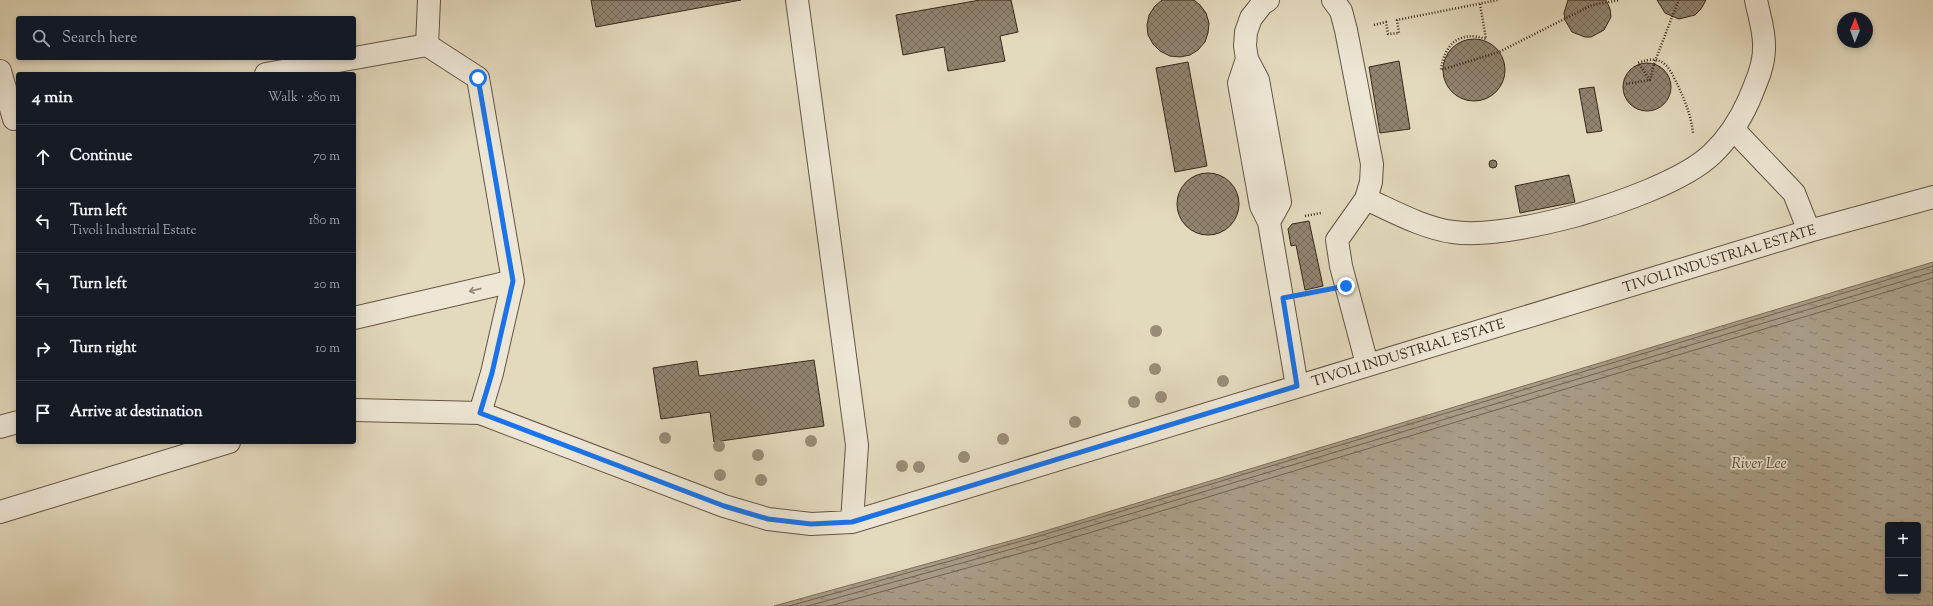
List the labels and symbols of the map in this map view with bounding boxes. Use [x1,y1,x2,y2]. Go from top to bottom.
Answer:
north arrow [1837,12,1873,48]
route start [469,69,487,87]
street label: TIVOLI INDUSTRIAL ESTATE [1621,221,1819,299]
route end [1337,277,1355,295]
one-way arrow [469,287,482,295]
street label: TIVOLI INDUSTRIAL ESTATE [1310,315,1508,393]
water label: River Lee [1731,454,1787,475]

